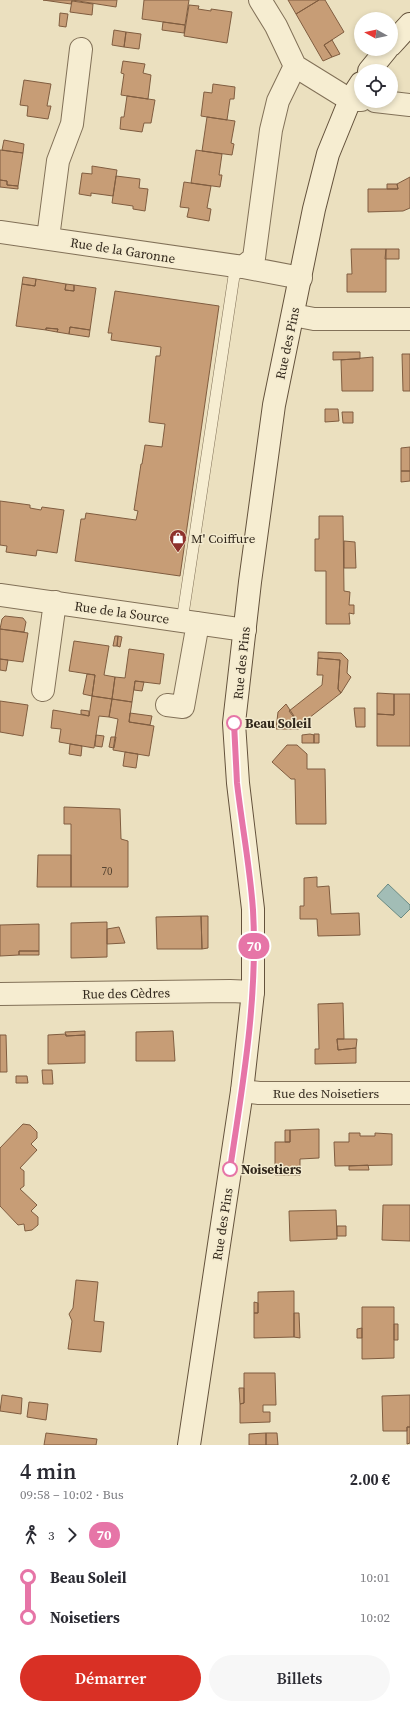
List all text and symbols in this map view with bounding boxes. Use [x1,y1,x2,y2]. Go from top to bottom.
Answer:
north arrow [354,12,398,56]
map controls [354,12,398,108]
button: locate [354,64,398,108]
street label: Rue de la Garonne [69,234,177,267]
street label: Rue des Pins [272,305,303,381]
shop icon: M' Coiffure [168,528,188,553]
place label: M' Coiffure [191,530,256,547]
street label: Rue de la Source [73,597,171,628]
street label: Rue des Pins [229,625,254,700]
marker: Beau Soleil [226,715,242,731]
place label: Beau Soleil [245,715,311,732]
house number: 70 [102,864,113,879]
line badge: 70 [236,933,272,959]
text: 70 [246,936,262,956]
street label: Rue des Cèdres [82,984,170,1003]
street label: Rue des Noisetiers [273,1085,380,1102]
marker: Noisetiers [222,1161,238,1177]
place label: Noisetiers [241,1161,302,1178]
street label: Rue des Pins [208,1186,237,1262]
text: 4 min [20,1456,76,1486]
text: 2.00 € [350,1469,390,1490]
text: 09:58 – 10:02 · Bus [20,1486,124,1503]
icon: walk [20,1524,42,1546]
icon: forward [61,1524,83,1546]
text: 70 [97,1525,112,1545]
text: 3 [48,1527,55,1544]
text: Beau Soleil [50,1567,127,1588]
text: 10:01 [360,1569,390,1586]
text: Noisetiers [50,1607,120,1628]
text: 10:02 [360,1609,390,1626]
button: Démarrer [20,1655,201,1701]
button: Billets [209,1655,390,1701]

